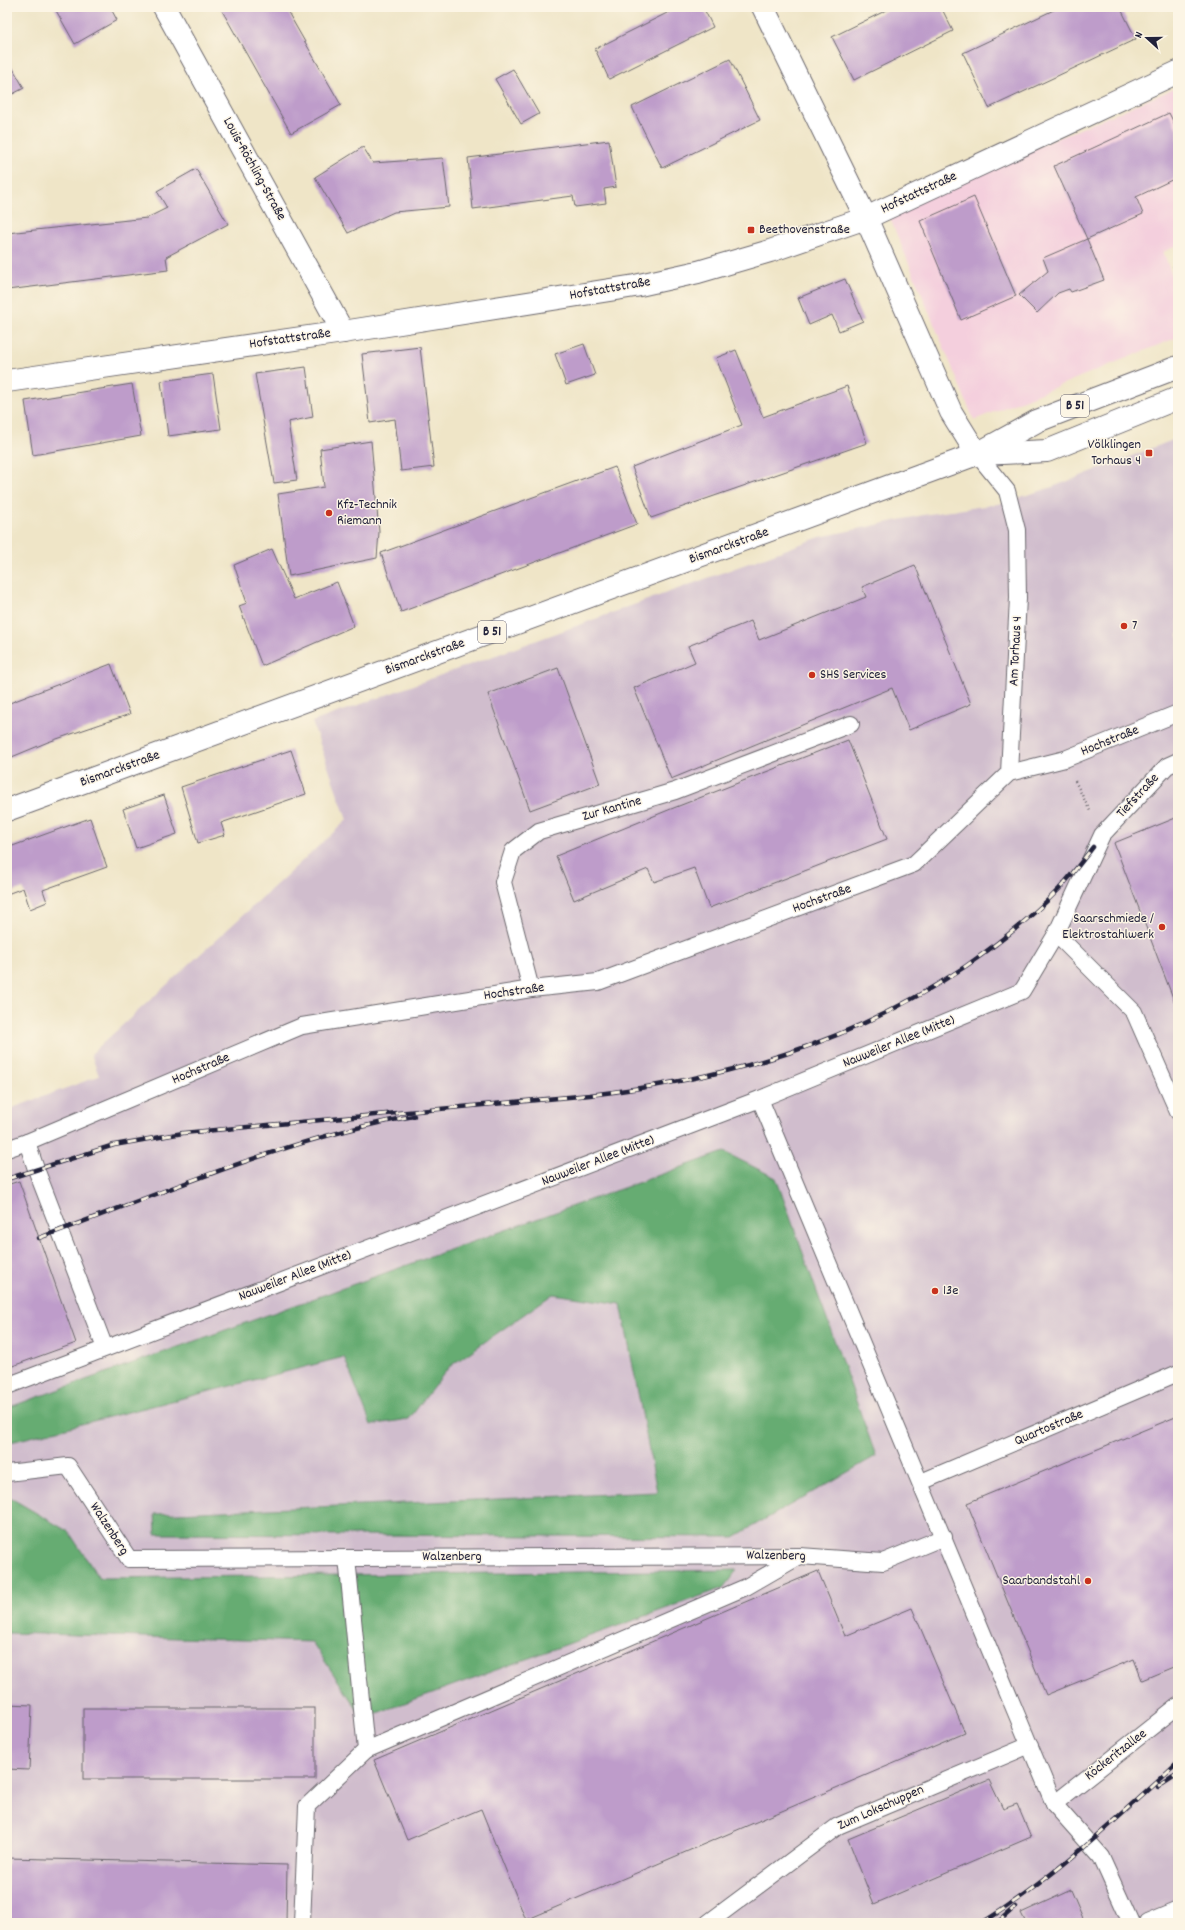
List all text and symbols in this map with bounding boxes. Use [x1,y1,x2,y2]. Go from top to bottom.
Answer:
north arrow [1127,18,1167,58]
text: N [1131,29,1148,41]
street label: Louis-Röchling-Straße [217,114,291,224]
street label: Hofstattstraße [878,167,960,219]
place label: Beethovenstraße [759,220,850,240]
marker: Beethovenstraße [746,225,756,235]
street label: Hofstattstraße [568,272,652,306]
street label: Hofstattstraße [248,323,332,355]
road number: B 51 [1061,395,1089,417]
place label: Völklingen Torhaus 4 [1088,435,1141,471]
marker: Völklingen Torhaus 4 [1144,448,1154,458]
place label: Kfz-Technik Riemann [337,495,397,531]
marker: Kfz-Technik Riemann [324,508,334,518]
street label: Bismarckstraße [686,522,772,570]
street label: Am Torhaus 4 [1004,615,1028,687]
place label: 7 [1132,616,1137,636]
road number: B 51 [478,621,506,643]
marker: 7 [1119,621,1129,631]
street label: Bismarckstraße [382,633,468,681]
place label: SHS Services [820,665,886,685]
marker: SHS Services [807,670,817,680]
street label: Hochstraße [1078,720,1142,762]
street label: Bismarckstraße [77,745,163,793]
street label: Tiefstraße [1112,769,1164,823]
street label: Zur Kantine [580,791,644,827]
street label: Hochstraße [790,879,854,919]
place label: Saarschmiede / Elektrostahlwerk [1062,909,1154,945]
marker: Saarschmiede / Elektrostahlwerk [1157,922,1167,932]
street label: Hochstraße [482,978,546,1006]
street label: Nauweiler Allee (Mitte) [840,1010,958,1074]
street label: Hochstraße [169,1048,233,1090]
street label: Nauweiler Allee (Mitte) [539,1130,658,1192]
street label: Nauweiler Allee (Mitte) [236,1245,355,1307]
place label: 13e [943,1281,958,1301]
marker: 13e [930,1286,940,1296]
street label: Quartostraße [1012,1405,1086,1451]
street label: Walzenberg [84,1499,134,1559]
street label: Walzenberg [746,1545,806,1567]
street label: Walzenberg [422,1547,482,1567]
place label: Saarbandstahl [1002,1571,1081,1591]
marker: Saarbandstahl [1083,1576,1093,1586]
street label: Köckeritzallee [1081,1724,1151,1786]
street label: Zum Lokschuppen [835,1780,927,1836]

